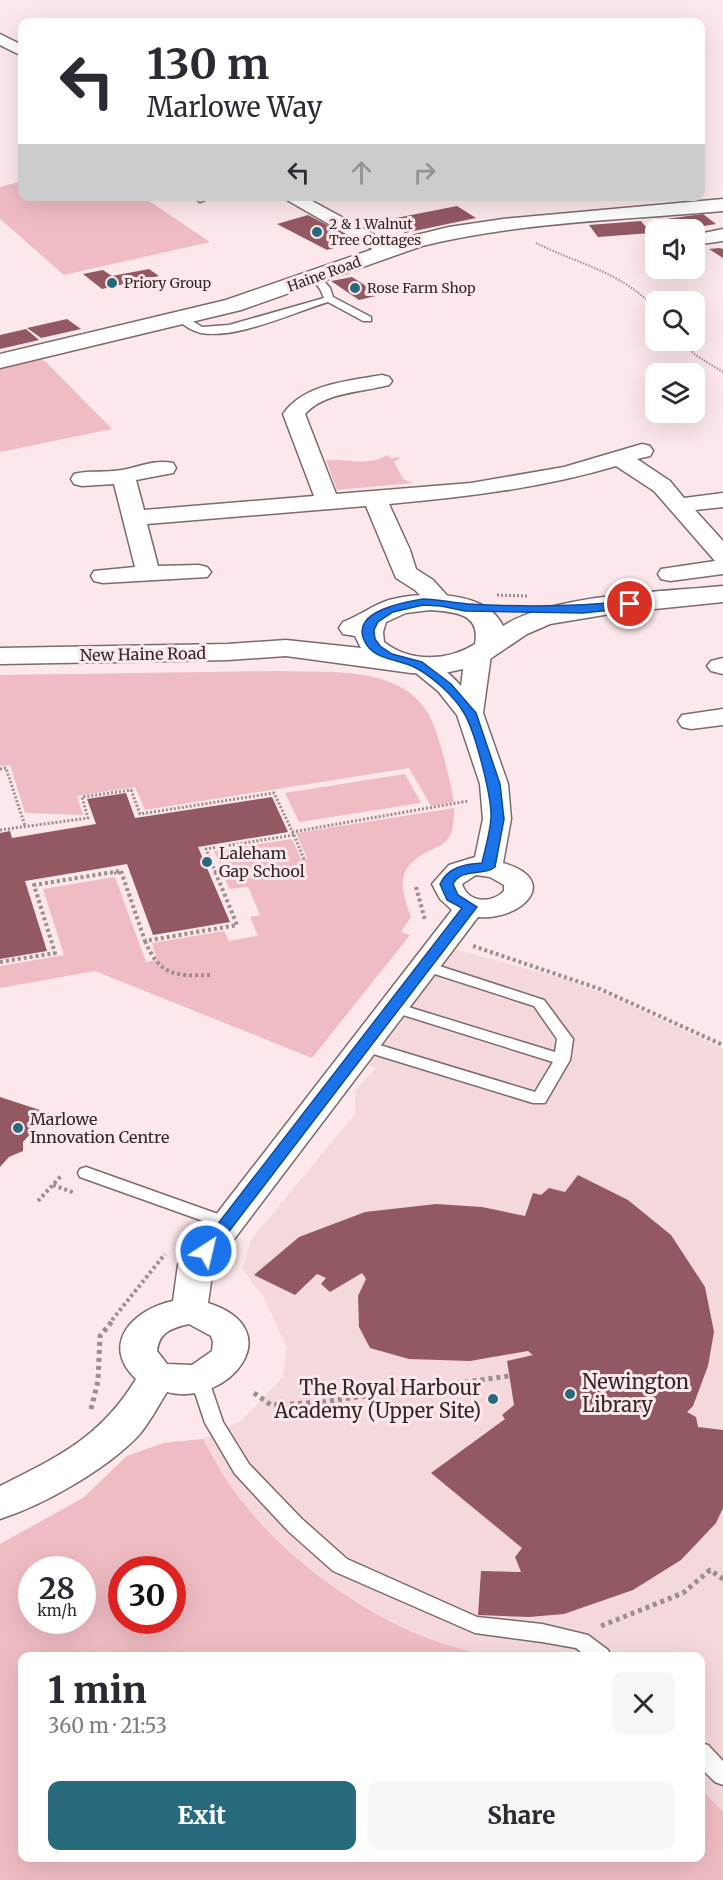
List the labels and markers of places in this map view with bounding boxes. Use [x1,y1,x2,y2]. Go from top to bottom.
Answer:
place label: 2 & 1 Walnut Tree Cottages [329,215,421,249]
marker: 2 & 1 Walnut Tree Cottages [310,225,324,239]
place label: Priory Group [124,274,211,292]
marker: Priory Group [105,276,119,290]
place label: Rose Farm Shop [367,279,476,297]
marker: Rose Farm Shop [348,281,362,295]
pin [604,578,655,629]
place label: Laleham Gap School [219,843,305,881]
marker: Laleham Gap School [200,855,214,869]
place label: Marlowe Innovation Centre [30,1109,169,1147]
marker: Marlowe Innovation Centre [11,1121,25,1135]
place label: Newington Library [582,1369,689,1417]
place label: The Royal Harbour Academy (Upper Site) [273,1375,481,1423]
marker: Newington Library [563,1387,577,1401]
marker: The Royal Harbour Academy (Upper Site) [486,1392,500,1406]

